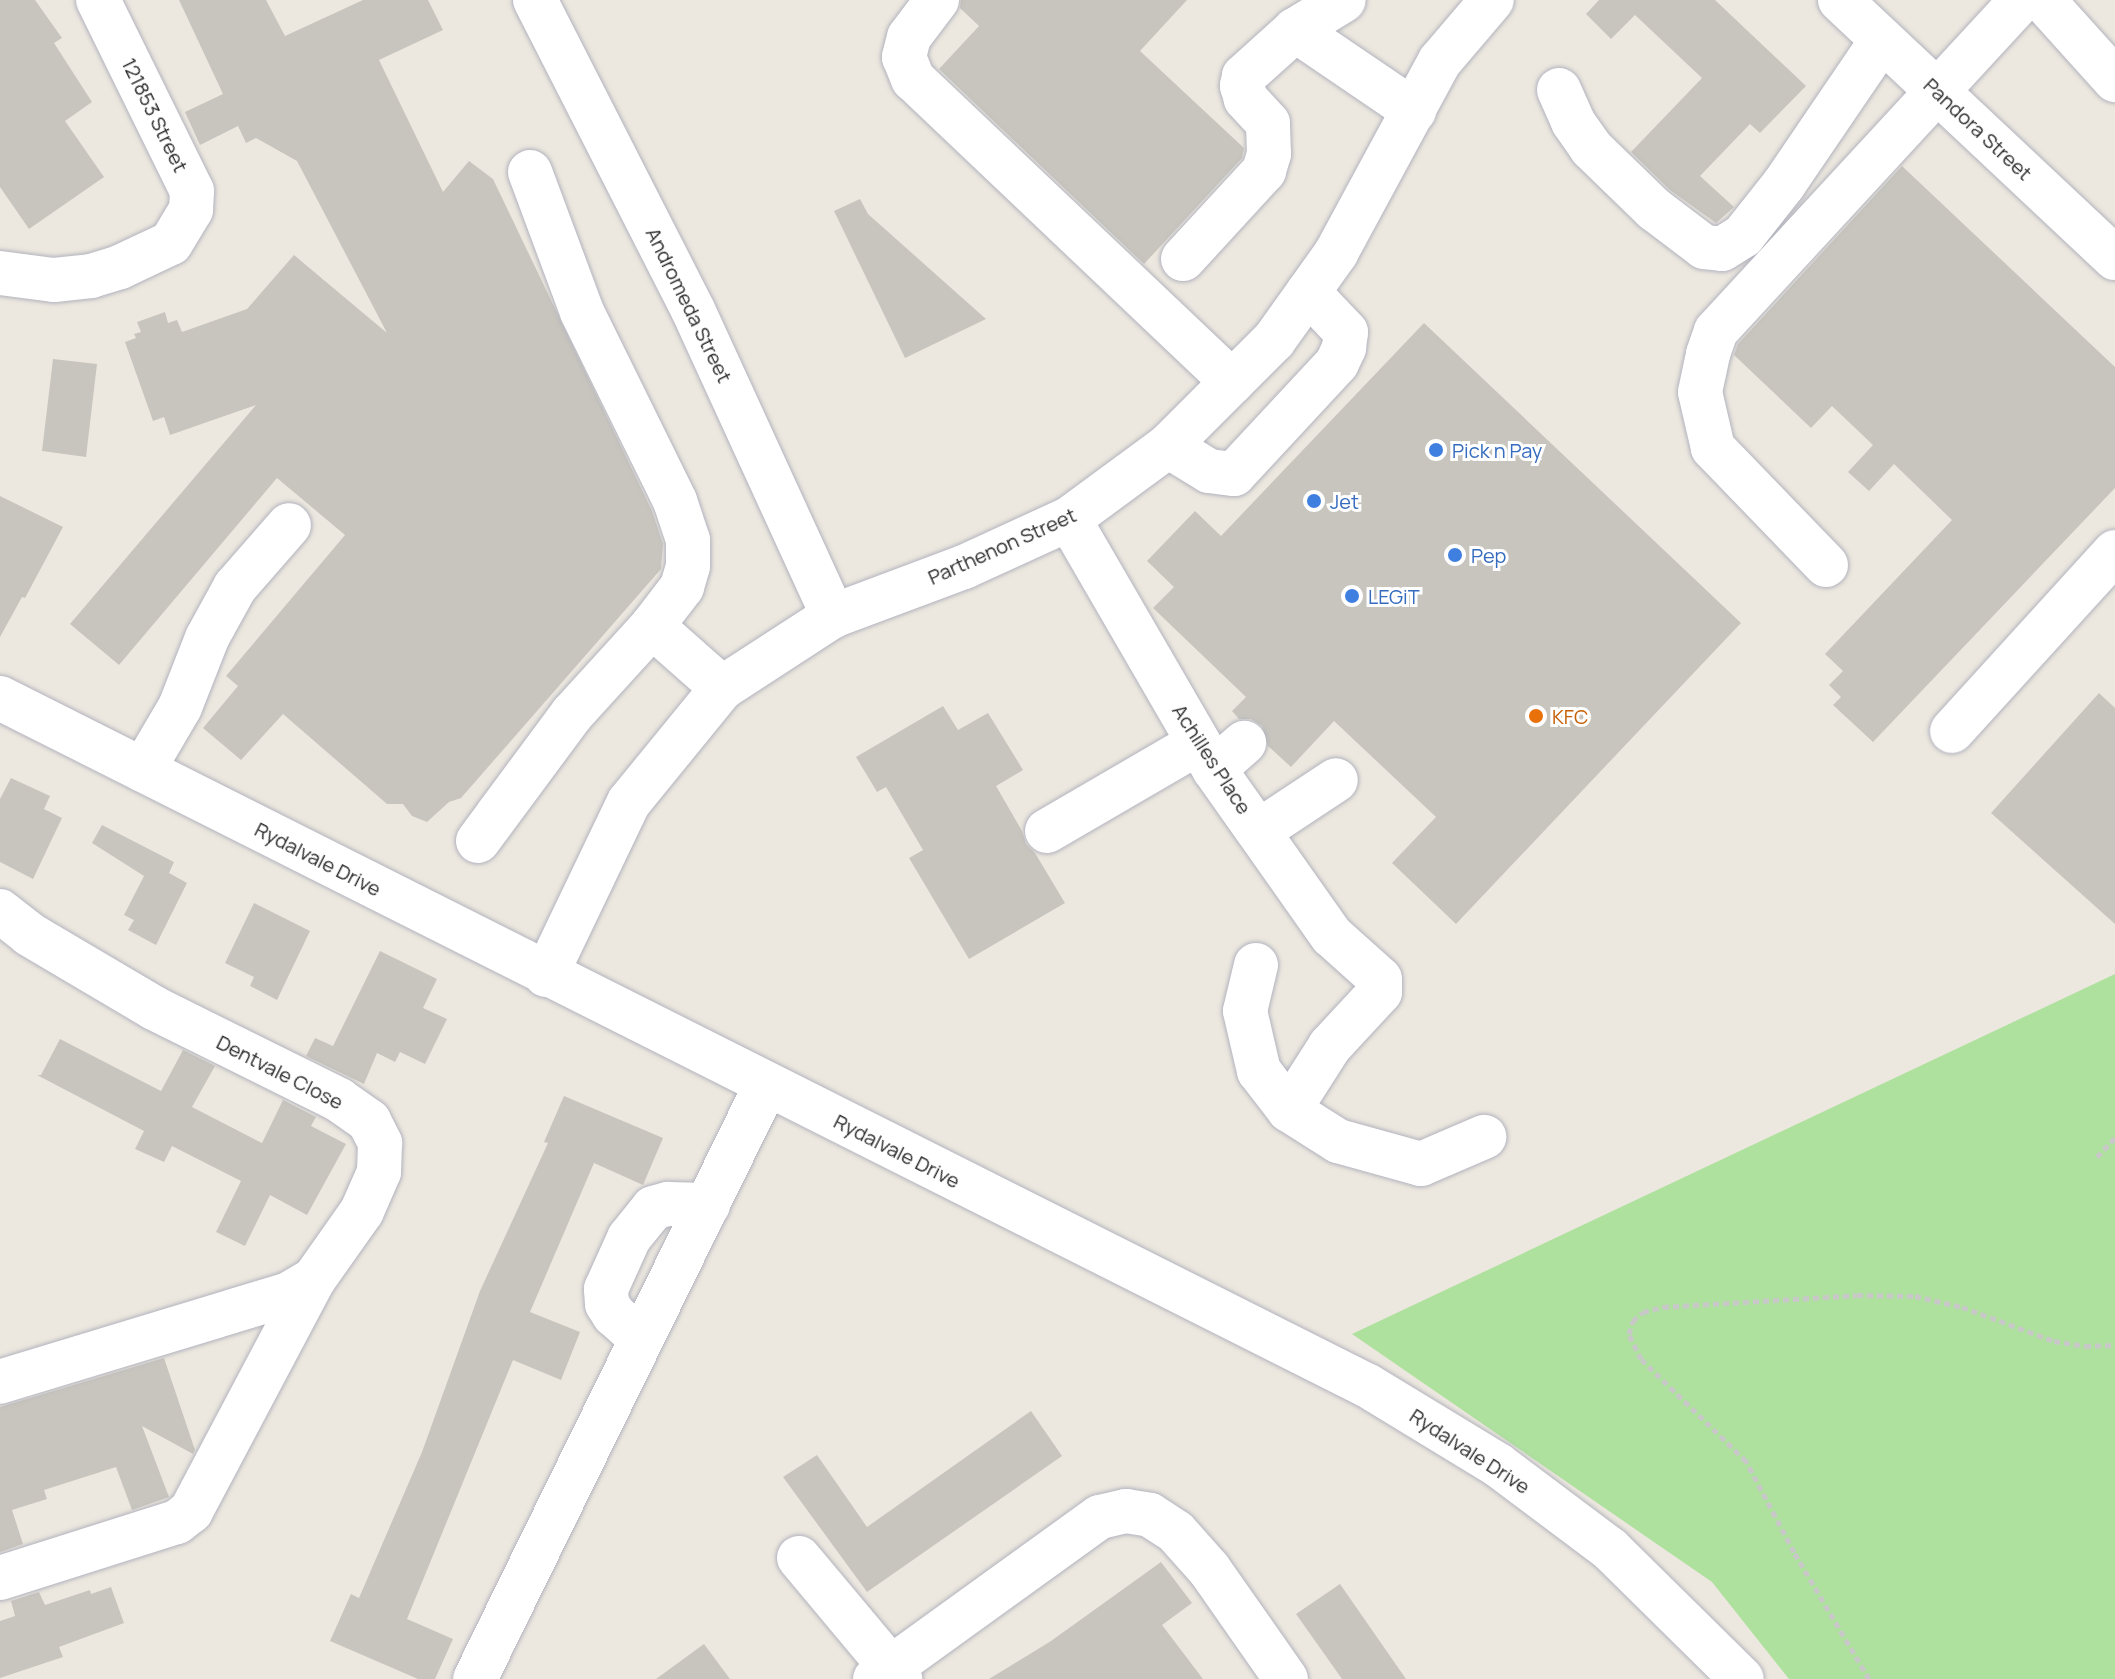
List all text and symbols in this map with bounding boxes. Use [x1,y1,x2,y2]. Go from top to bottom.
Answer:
street label: 121853 Street [117,54,193,176]
street label: Pandora Street [1919,73,2037,185]
street label: Andromeda Street [641,224,737,386]
place label: Pick n Pay [1452,438,1542,462]
marker: Pick n Pay [1427,441,1445,459]
place label: Jet [1330,489,1359,513]
marker: Jet [1305,492,1323,510]
street label: Parthenon Street [924,503,1080,589]
place label: Pep [1471,543,1506,567]
marker: Pep [1446,546,1464,564]
place label: LEGiT [1368,584,1420,608]
marker: LEGiT [1343,587,1361,605]
street label: Achilles Place [1168,700,1256,818]
place label: KFC [1552,704,1588,728]
marker: KFC [1527,707,1545,725]
street label: Rydalvale Drive [251,817,385,901]
street label: Dentvale Close [213,1030,347,1114]
street label: Rydalvale Drive [830,1109,964,1193]
street label: Rydalvale Drive [1406,1403,1534,1499]

